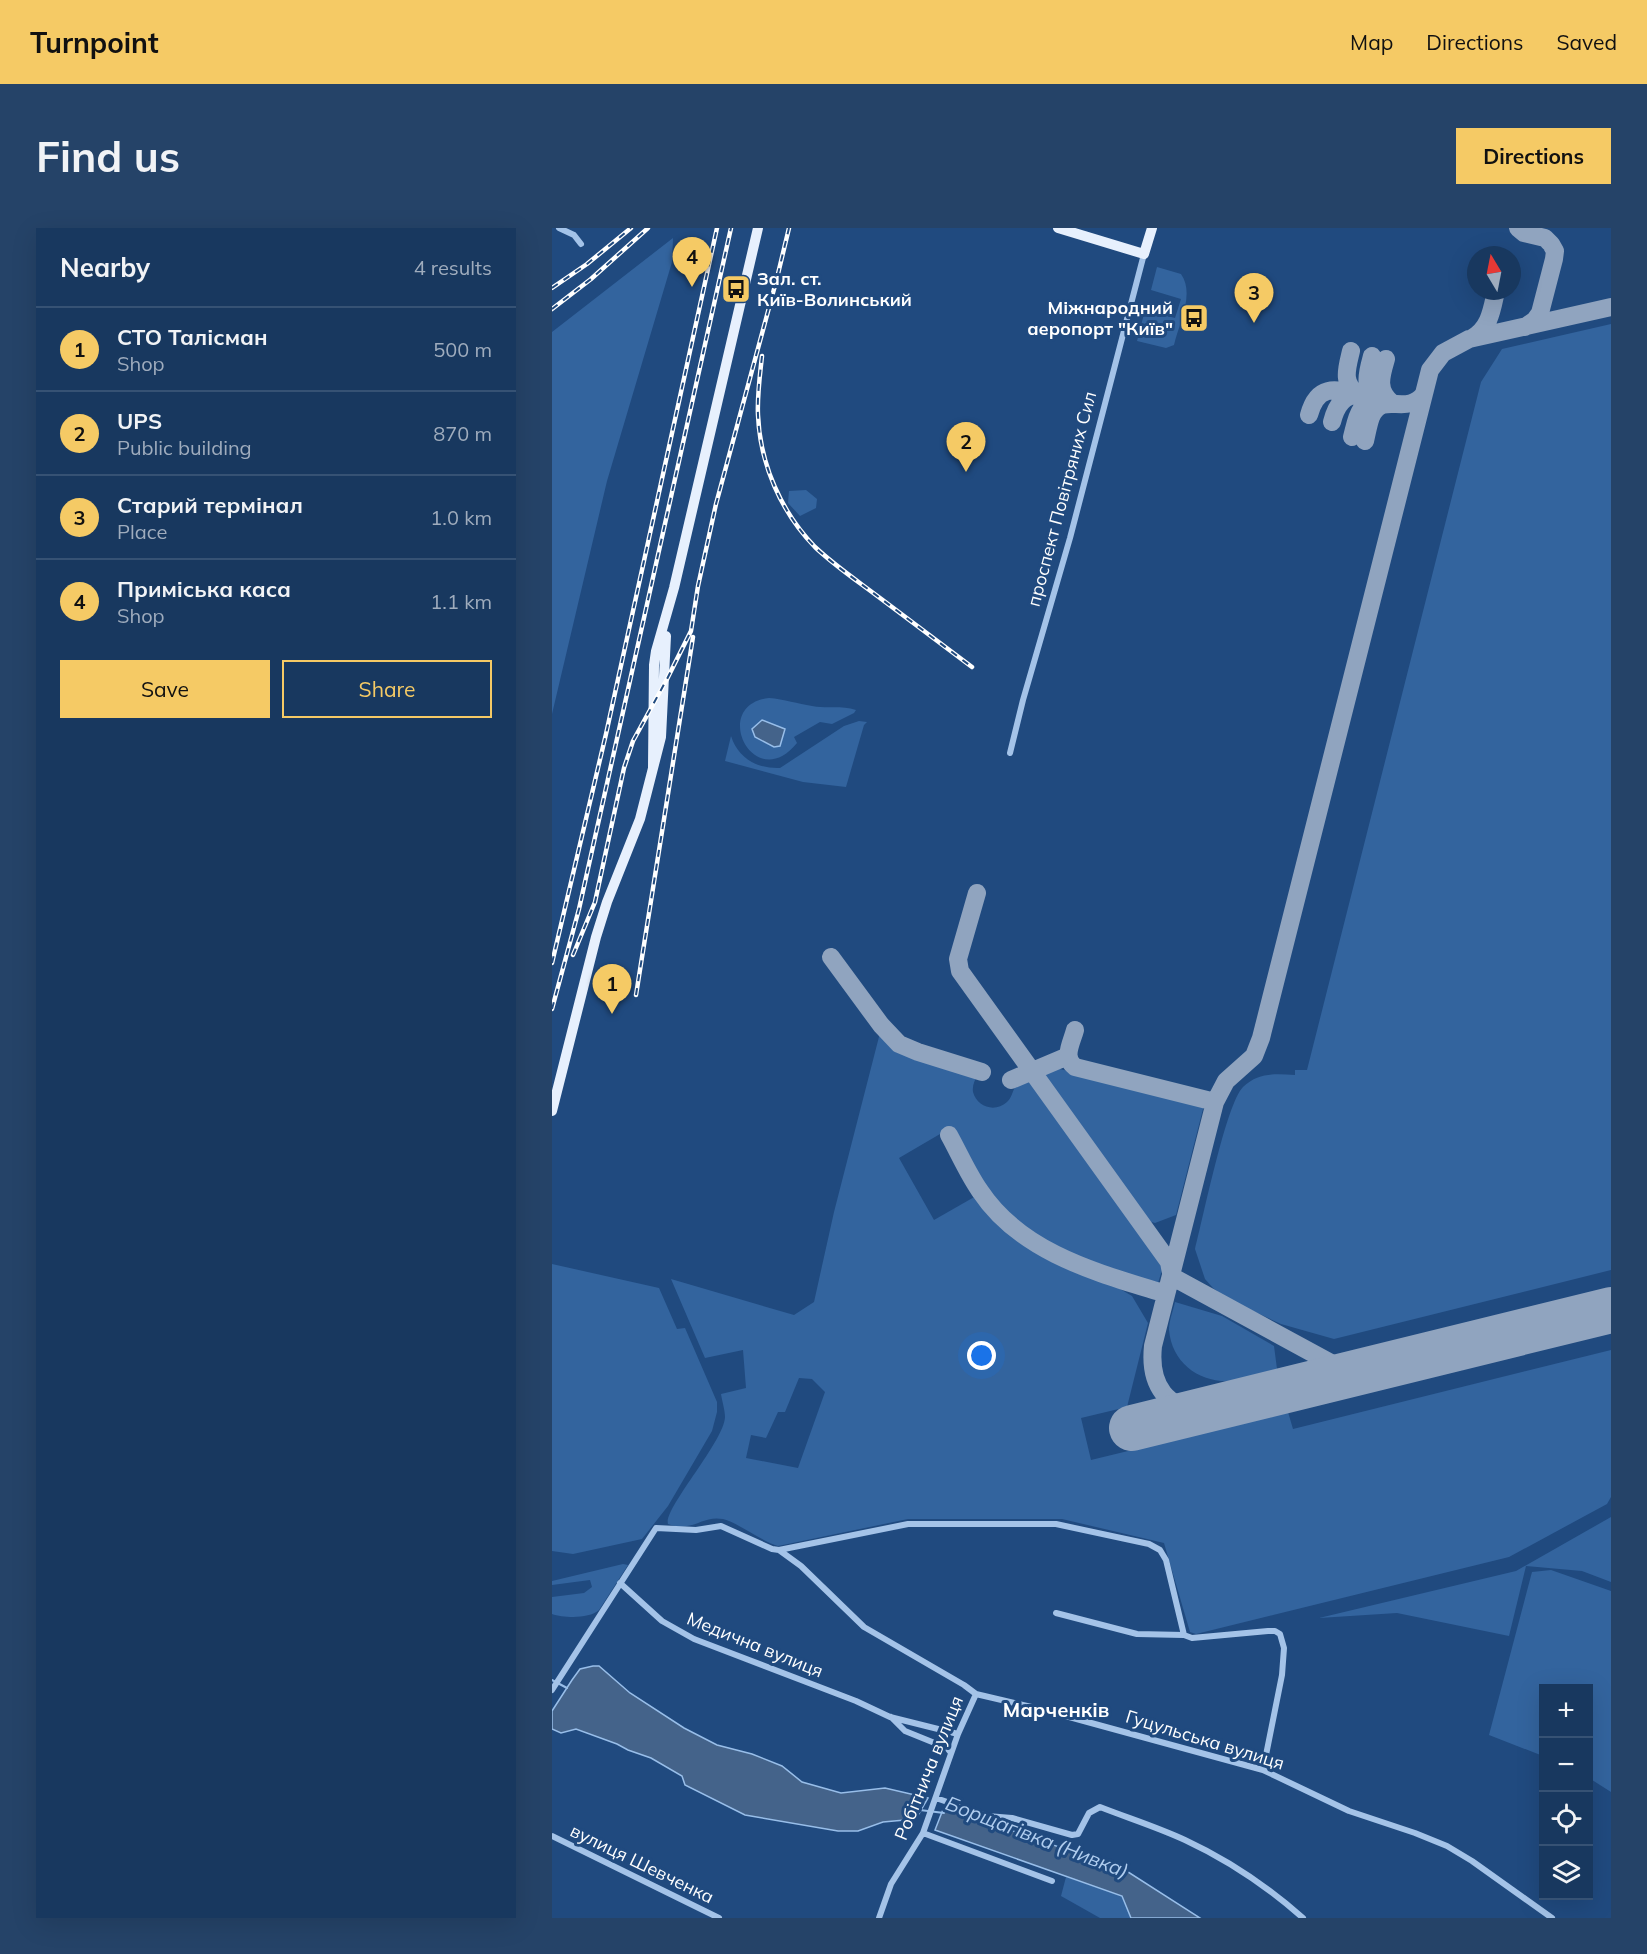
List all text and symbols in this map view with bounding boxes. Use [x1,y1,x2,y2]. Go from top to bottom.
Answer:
text: Turnpoint [30,25,159,60]
text: Map [1350,29,1393,55]
text: Directions [1426,29,1523,55]
text: Saved [1556,29,1617,55]
button: Directions [1456,128,1611,184]
text: Find us [36,130,180,183]
pin: 4 [672,238,712,287]
north arrow [1467,246,1521,300]
text: Nearby [60,251,150,284]
text: 4 results [414,255,492,280]
place label: Зал. ст. Київ-Волинський [757,267,912,311]
bus stop icon: Зал. ст. Київ-Волинський [720,273,752,305]
pin: 3 [1234,274,1274,323]
place label: Міжнародний аеропорт "Київ" [1027,296,1173,340]
bus stop icon: Міжнародний аеропорт "Київ" [1178,302,1210,334]
text: СТО Талісман [117,323,268,351]
text: 1 [74,337,86,362]
text: 500 m [433,337,492,362]
text: Shop [117,351,165,376]
street label: проспект Повітряних Сил [1022,389,1101,609]
text: UPS [117,407,162,435]
text: 2 [74,421,86,446]
text: 870 m [433,421,492,446]
pin: 2 [946,422,986,472]
text: Public building [117,435,252,460]
text: Старий термінал [117,491,303,519]
text: 3 [74,505,86,530]
text: 1.0 km [430,505,492,530]
text: Place [117,519,167,544]
text: Приміська каса [117,575,291,603]
text: 4 [74,589,86,614]
text: 1.1 km [430,589,492,614]
text: Shop [117,603,165,628]
button: Save [60,660,270,718]
button: Share [282,660,492,718]
pin: 1 [592,964,632,1014]
your location [967,1341,996,1370]
street label: Медична вулиця [684,1607,827,1682]
map controls [1539,1684,1593,1900]
button: + [1539,1684,1593,1738]
street label: Робітнича вулиця [889,1692,968,1843]
district label: Марченків [1003,1697,1109,1722]
street label: Гуцульська вулиця [1123,1704,1287,1775]
button: − [1539,1738,1593,1792]
water label: Борщагівка (Нивка) [942,1790,1132,1883]
button: locate [1539,1792,1593,1846]
street label: вулиця Шевченка [567,1819,718,1908]
button: layers [1539,1846,1593,1900]

